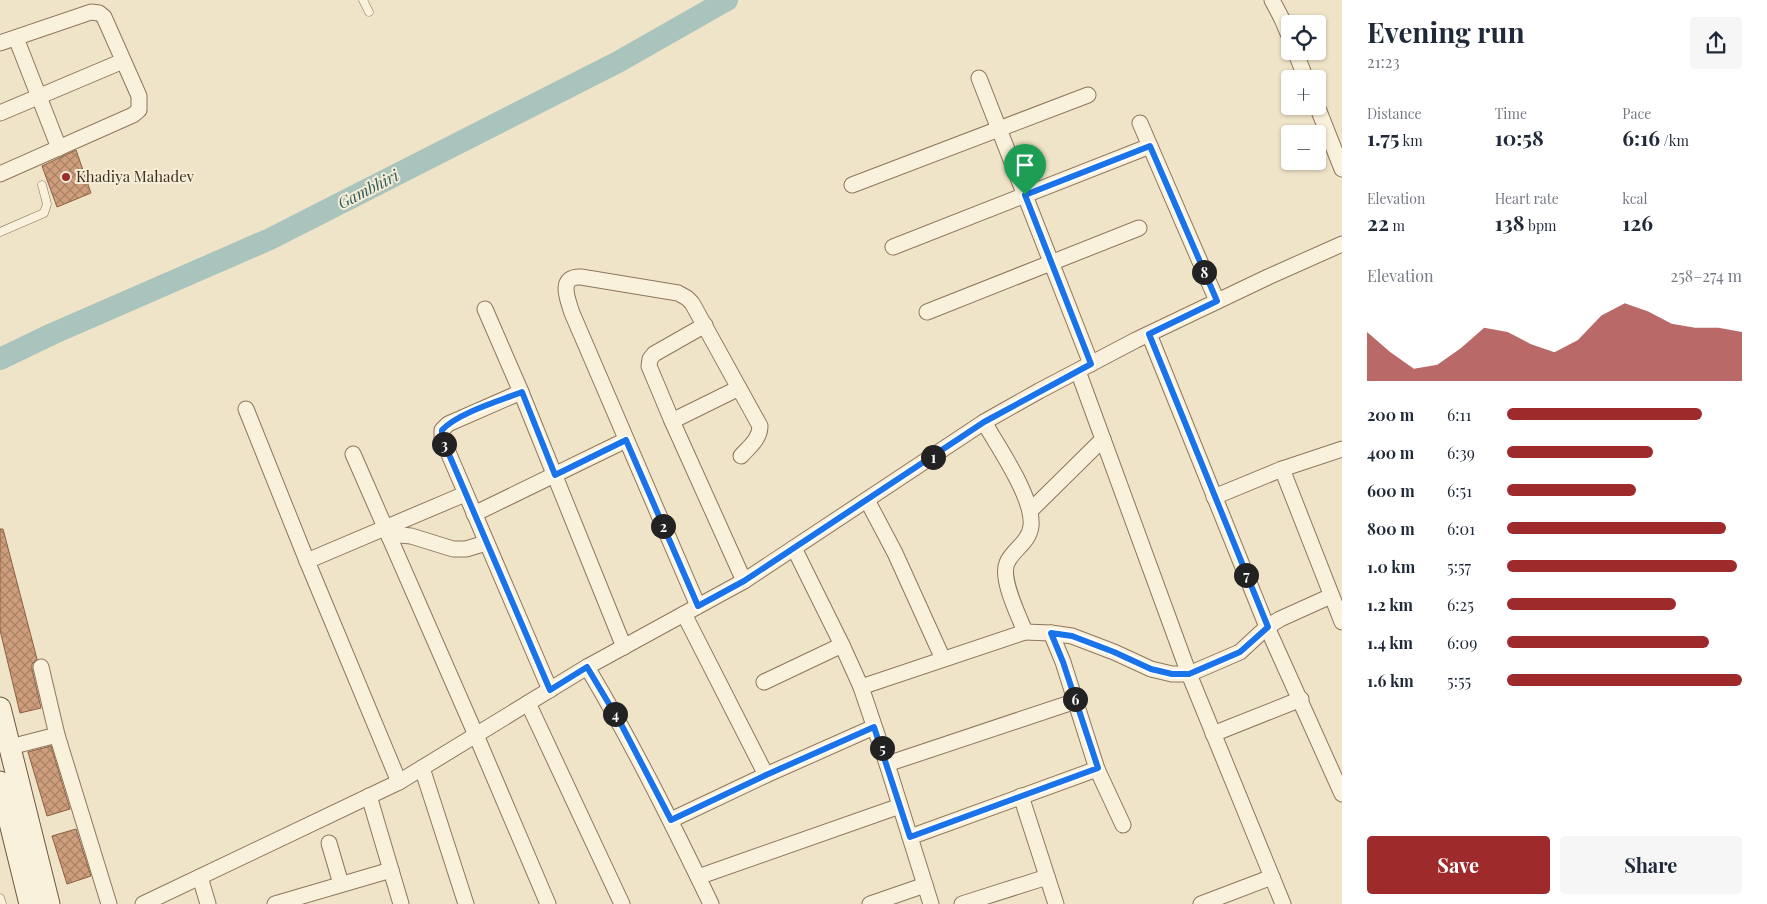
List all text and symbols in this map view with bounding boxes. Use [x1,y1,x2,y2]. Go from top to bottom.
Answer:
text: Evening run [1367,13,1525,50]
map controls [1281,15,1326,170]
button: locate [1281,15,1326,60]
button: share [1690,17,1742,69]
text: 21:23 [1367,51,1400,72]
button: + [1281,70,1326,115]
text: Distance [1367,104,1422,123]
text: Time [1495,104,1527,123]
text: Pace [1622,104,1651,123]
text: 1.75 [1367,123,1400,151]
text: 10:58 [1495,123,1544,151]
text: 6:16 [1622,123,1660,151]
button: − [1281,125,1326,170]
text: km [1400,131,1423,150]
text: /km [1660,131,1689,150]
pin [1004,144,1046,195]
icon: arrive [1011,151,1039,179]
water label: Gambhiri [334,164,403,213]
place label: Khadiya Mahadev [76,166,195,186]
marker: Khadiya Mahadev [60,171,72,183]
text: Elevation [1367,189,1425,208]
text: Heart rate [1495,189,1559,208]
text: kcal [1622,189,1647,208]
text: 22 [1367,208,1389,236]
text: 138 [1495,208,1525,236]
text: 126 [1622,208,1653,236]
text: m [1389,216,1405,235]
text: bpm [1525,216,1557,235]
pin: 8 [1192,260,1216,284]
text: 8 [1201,263,1208,282]
text: Elevation [1367,265,1434,286]
text: 258–274 m [1671,265,1742,286]
text: 200 m [1367,404,1414,425]
text: 6:11 [1447,404,1471,425]
pin: 3 [432,432,456,456]
text: 3 [441,435,448,454]
text: 400 m [1367,442,1414,463]
text: 6:39 [1447,442,1475,463]
pin: 1 [920,444,946,470]
text: 1 [931,448,936,467]
text: 600 m [1367,480,1415,501]
text: 6:51 [1447,480,1472,501]
pin: 2 [650,514,676,538]
text: 2 [660,517,667,536]
text: 800 m [1367,518,1415,539]
text: 6:01 [1447,518,1475,539]
text: 1.0 km [1367,556,1415,577]
text: 5:57 [1447,556,1471,577]
pin: 7 [1234,562,1258,588]
text: 7 [1243,566,1250,585]
text: 1.2 km [1367,594,1413,615]
text: 6:25 [1447,594,1474,615]
text: 1.4 km [1367,632,1413,653]
text: 6:09 [1447,632,1477,653]
text: 1.6 km [1367,670,1414,691]
text: 5:55 [1447,670,1471,691]
pin: 6 [1062,686,1088,712]
text: 6 [1072,690,1079,709]
pin: 4 [602,702,628,726]
text: 4 [612,705,619,724]
pin: 5 [870,736,894,760]
text: 5 [879,739,886,758]
button: Save [1367,836,1550,894]
button: Share [1560,836,1742,894]

